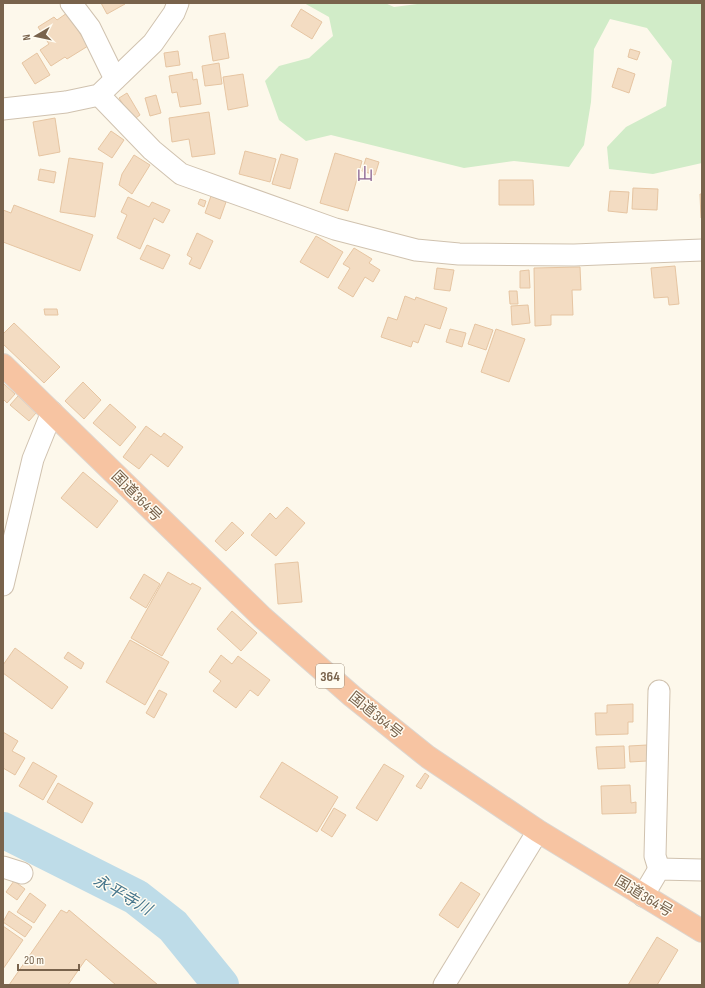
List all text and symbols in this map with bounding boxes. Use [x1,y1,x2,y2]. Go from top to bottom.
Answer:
north arrow [16,16,56,56]
text: N [20,33,33,41]
district label: 山 [357,165,374,185]
street label: 国道364号 [107,467,166,526]
road number: 364 [316,664,344,688]
street label: 国道364号 [345,688,407,743]
water label: 永平寺川 [90,871,156,921]
street label: 国道364号 [611,872,676,921]
scale bar [18,946,79,972]
text: 20 m [24,953,44,968]

